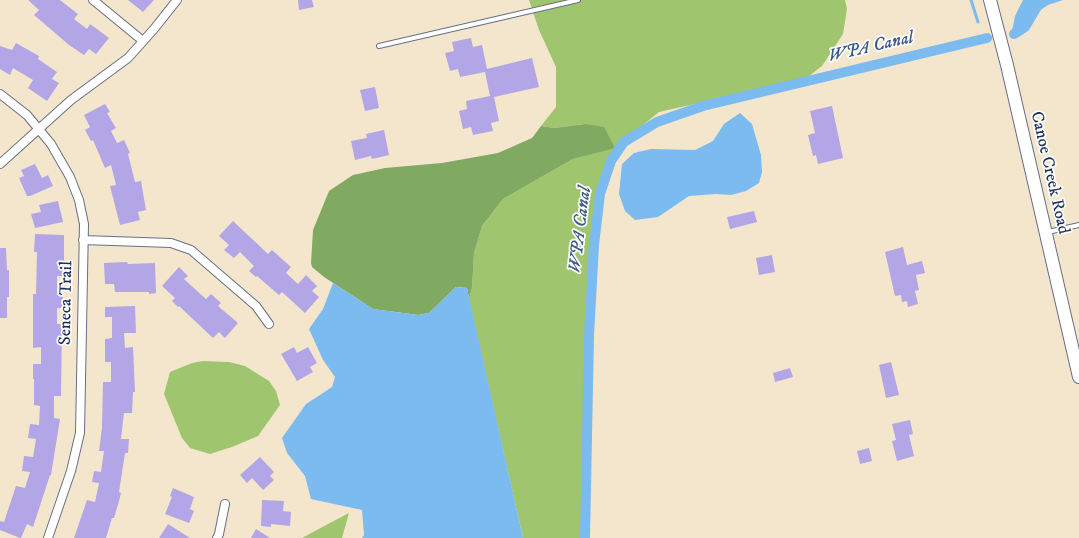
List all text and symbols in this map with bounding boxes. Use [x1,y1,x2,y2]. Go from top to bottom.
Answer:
water label: WPA Canal [826,28,916,68]
street label: Canoe Creek Road [1025,110,1073,236]
water label: WPA Canal [565,186,597,274]
street label: Seneca Trail [56,261,78,345]

